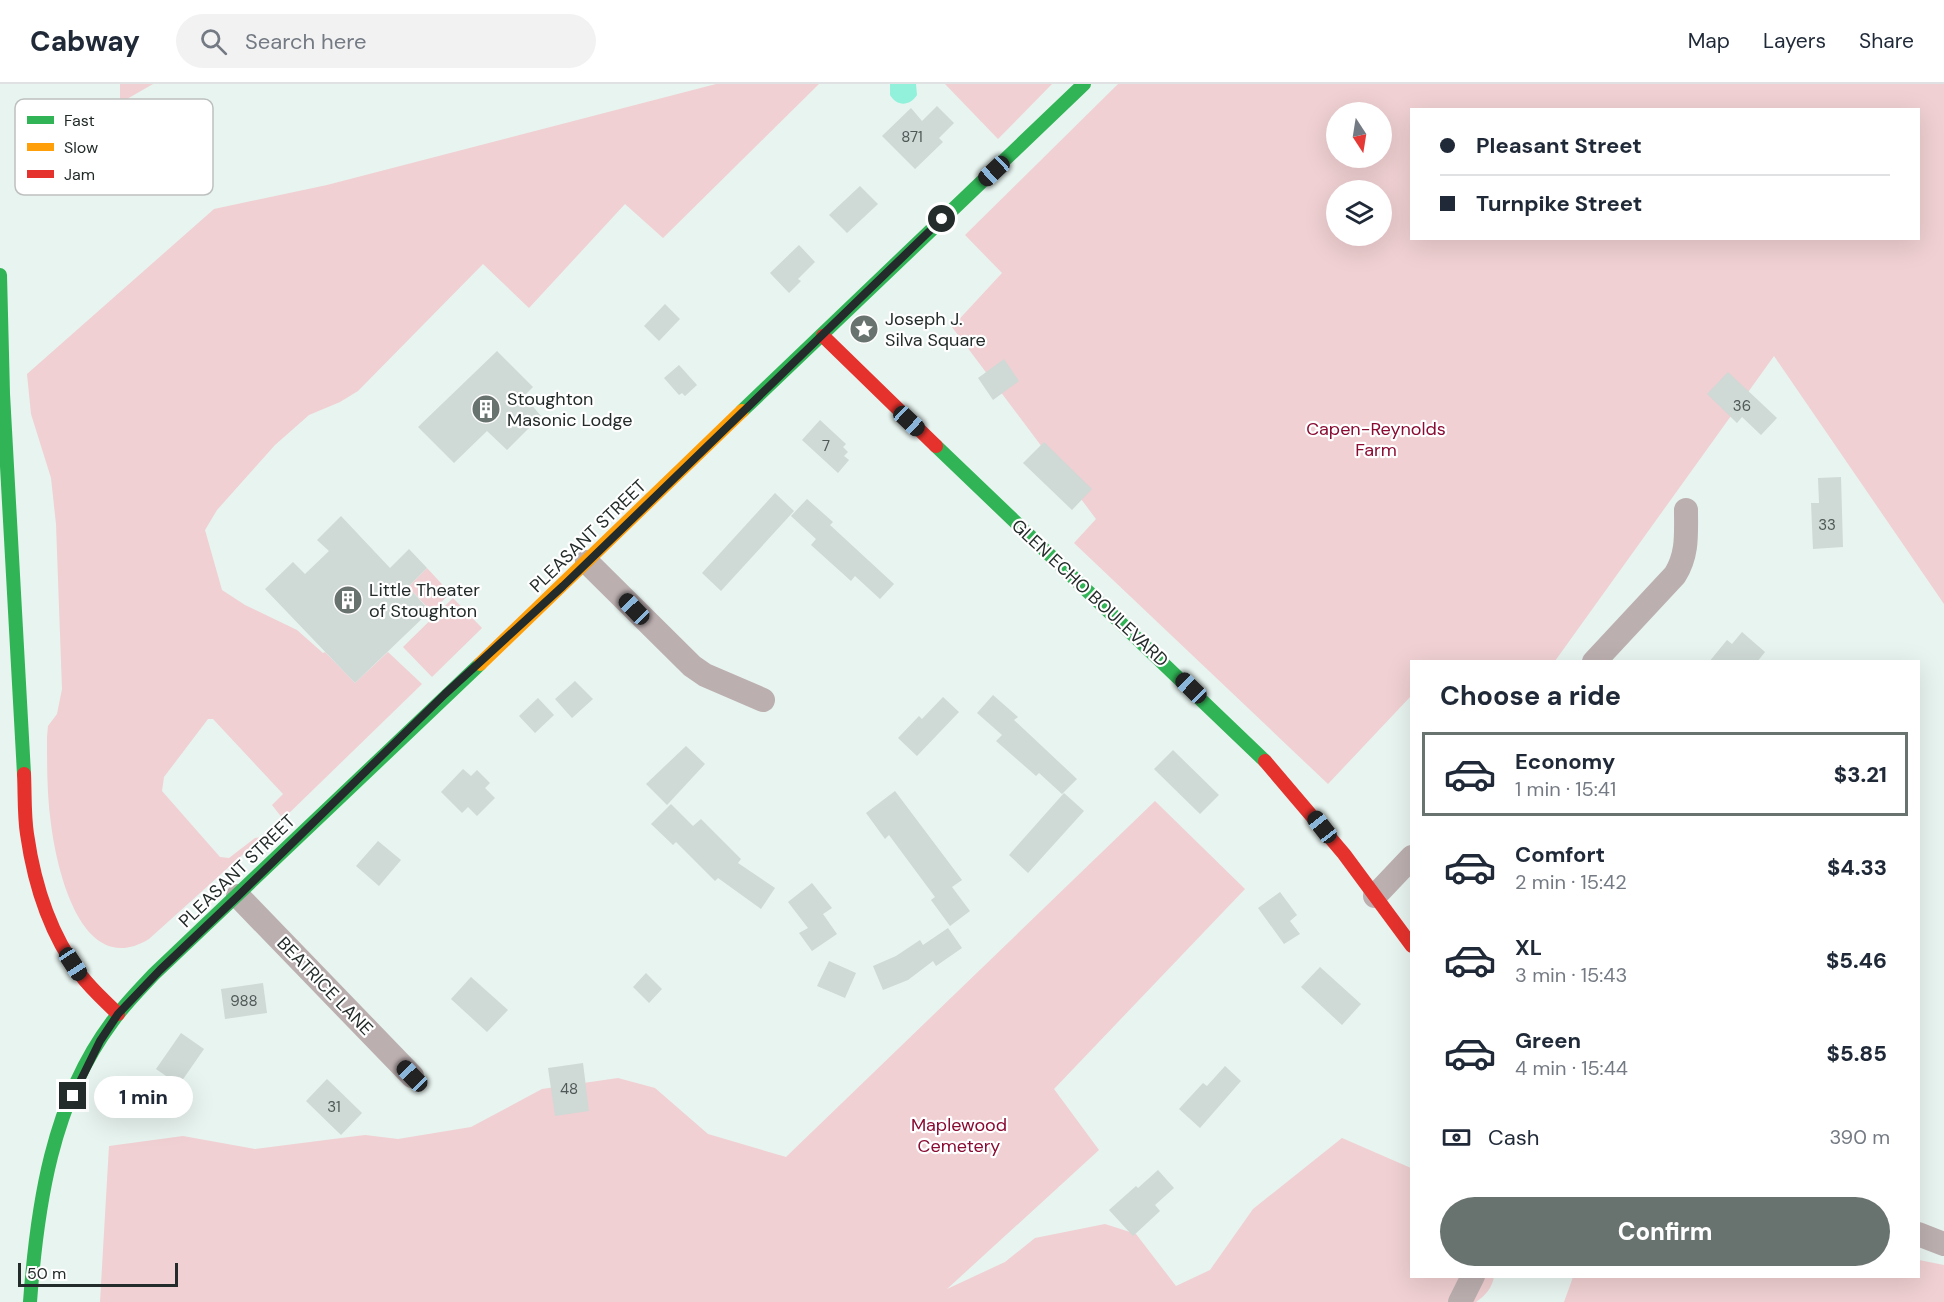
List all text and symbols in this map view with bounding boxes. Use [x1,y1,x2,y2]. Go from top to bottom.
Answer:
search box [176,14,596,68]
text: Cabway [30,23,140,60]
icon: search [197,25,230,58]
text: Search here [245,27,366,56]
text: Map [1688,27,1730,55]
text: Layers [1763,27,1826,55]
text: Share [1859,27,1914,55]
legend [15,99,213,195]
north arrow [1326,102,1392,168]
map controls [1326,102,1392,246]
text: Fast [64,110,95,131]
house number: 871 [901,127,923,147]
text: Pleasant Street [1476,131,1642,160]
text: Slow [64,137,98,158]
car [975,152,1013,190]
text: Jam [64,164,95,185]
button: layers [1326,180,1392,246]
text: Turnpike Street [1476,189,1642,218]
route start [928,205,955,232]
place label: Joseph J. Silva Square [885,307,986,352]
place icon: Joseph J. Silva Square [848,313,880,345]
place label: Stoughton Masonic Lodge [507,387,632,432]
building icon: Stoughton Masonic Lodge [470,393,502,425]
house number: 36 [1733,396,1751,416]
car [890,402,928,440]
park label: Capen-Reynolds Farm [1306,417,1446,462]
house number: 7 [822,436,830,456]
street label: PLEASANT STREET [525,474,651,598]
street label: GLEN ECHO BOULEVARD [1006,514,1174,672]
house number: 33 [1818,515,1836,535]
place label: Little Theater of Stoughton [369,578,480,623]
building icon: Little Theater of Stoughton [332,584,364,616]
car [615,590,653,628]
car [1172,669,1210,707]
text: Choose a ride [1440,678,1621,713]
icon: car [1443,747,1497,801]
text: Economy [1515,747,1615,776]
text: $3.21 [1834,760,1887,789]
text: 1 min · 15:41 [1515,776,1616,802]
car [1304,807,1340,847]
street label: PLEASANT STREET [174,809,300,933]
icon: car [1443,840,1497,894]
text: Comfort [1515,840,1605,869]
text: $4.33 [1827,853,1887,882]
text: 2 min · 15:42 [1515,869,1627,895]
street label: BEATRICE LANE [272,931,378,1041]
icon: car [1443,933,1497,987]
text: XL [1515,933,1542,962]
car [56,944,90,984]
text: $5.46 [1826,946,1887,975]
text: 3 min · 15:43 [1515,962,1627,988]
house number: 988 [230,991,258,1011]
icon: car [1443,1026,1497,1080]
text: Green [1515,1026,1581,1055]
text: $5.85 [1827,1039,1887,1068]
text: 4 min · 15:44 [1515,1055,1628,1081]
car [393,1057,431,1095]
callout: 1 min [94,1075,193,1117]
house number: 48 [560,1079,578,1099]
route end [59,1082,86,1109]
text: 1 min [119,1084,168,1110]
house number: 31 [327,1097,341,1117]
park label: Maplewood Cemetery [911,1113,1007,1158]
icon: cash [1440,1121,1473,1154]
text: Cash [1488,1123,1539,1152]
text: 390 m [1829,1124,1890,1150]
button: Confirm [1440,1197,1890,1266]
scale bar [18,1260,178,1288]
text: 50 m [27,1263,66,1284]

